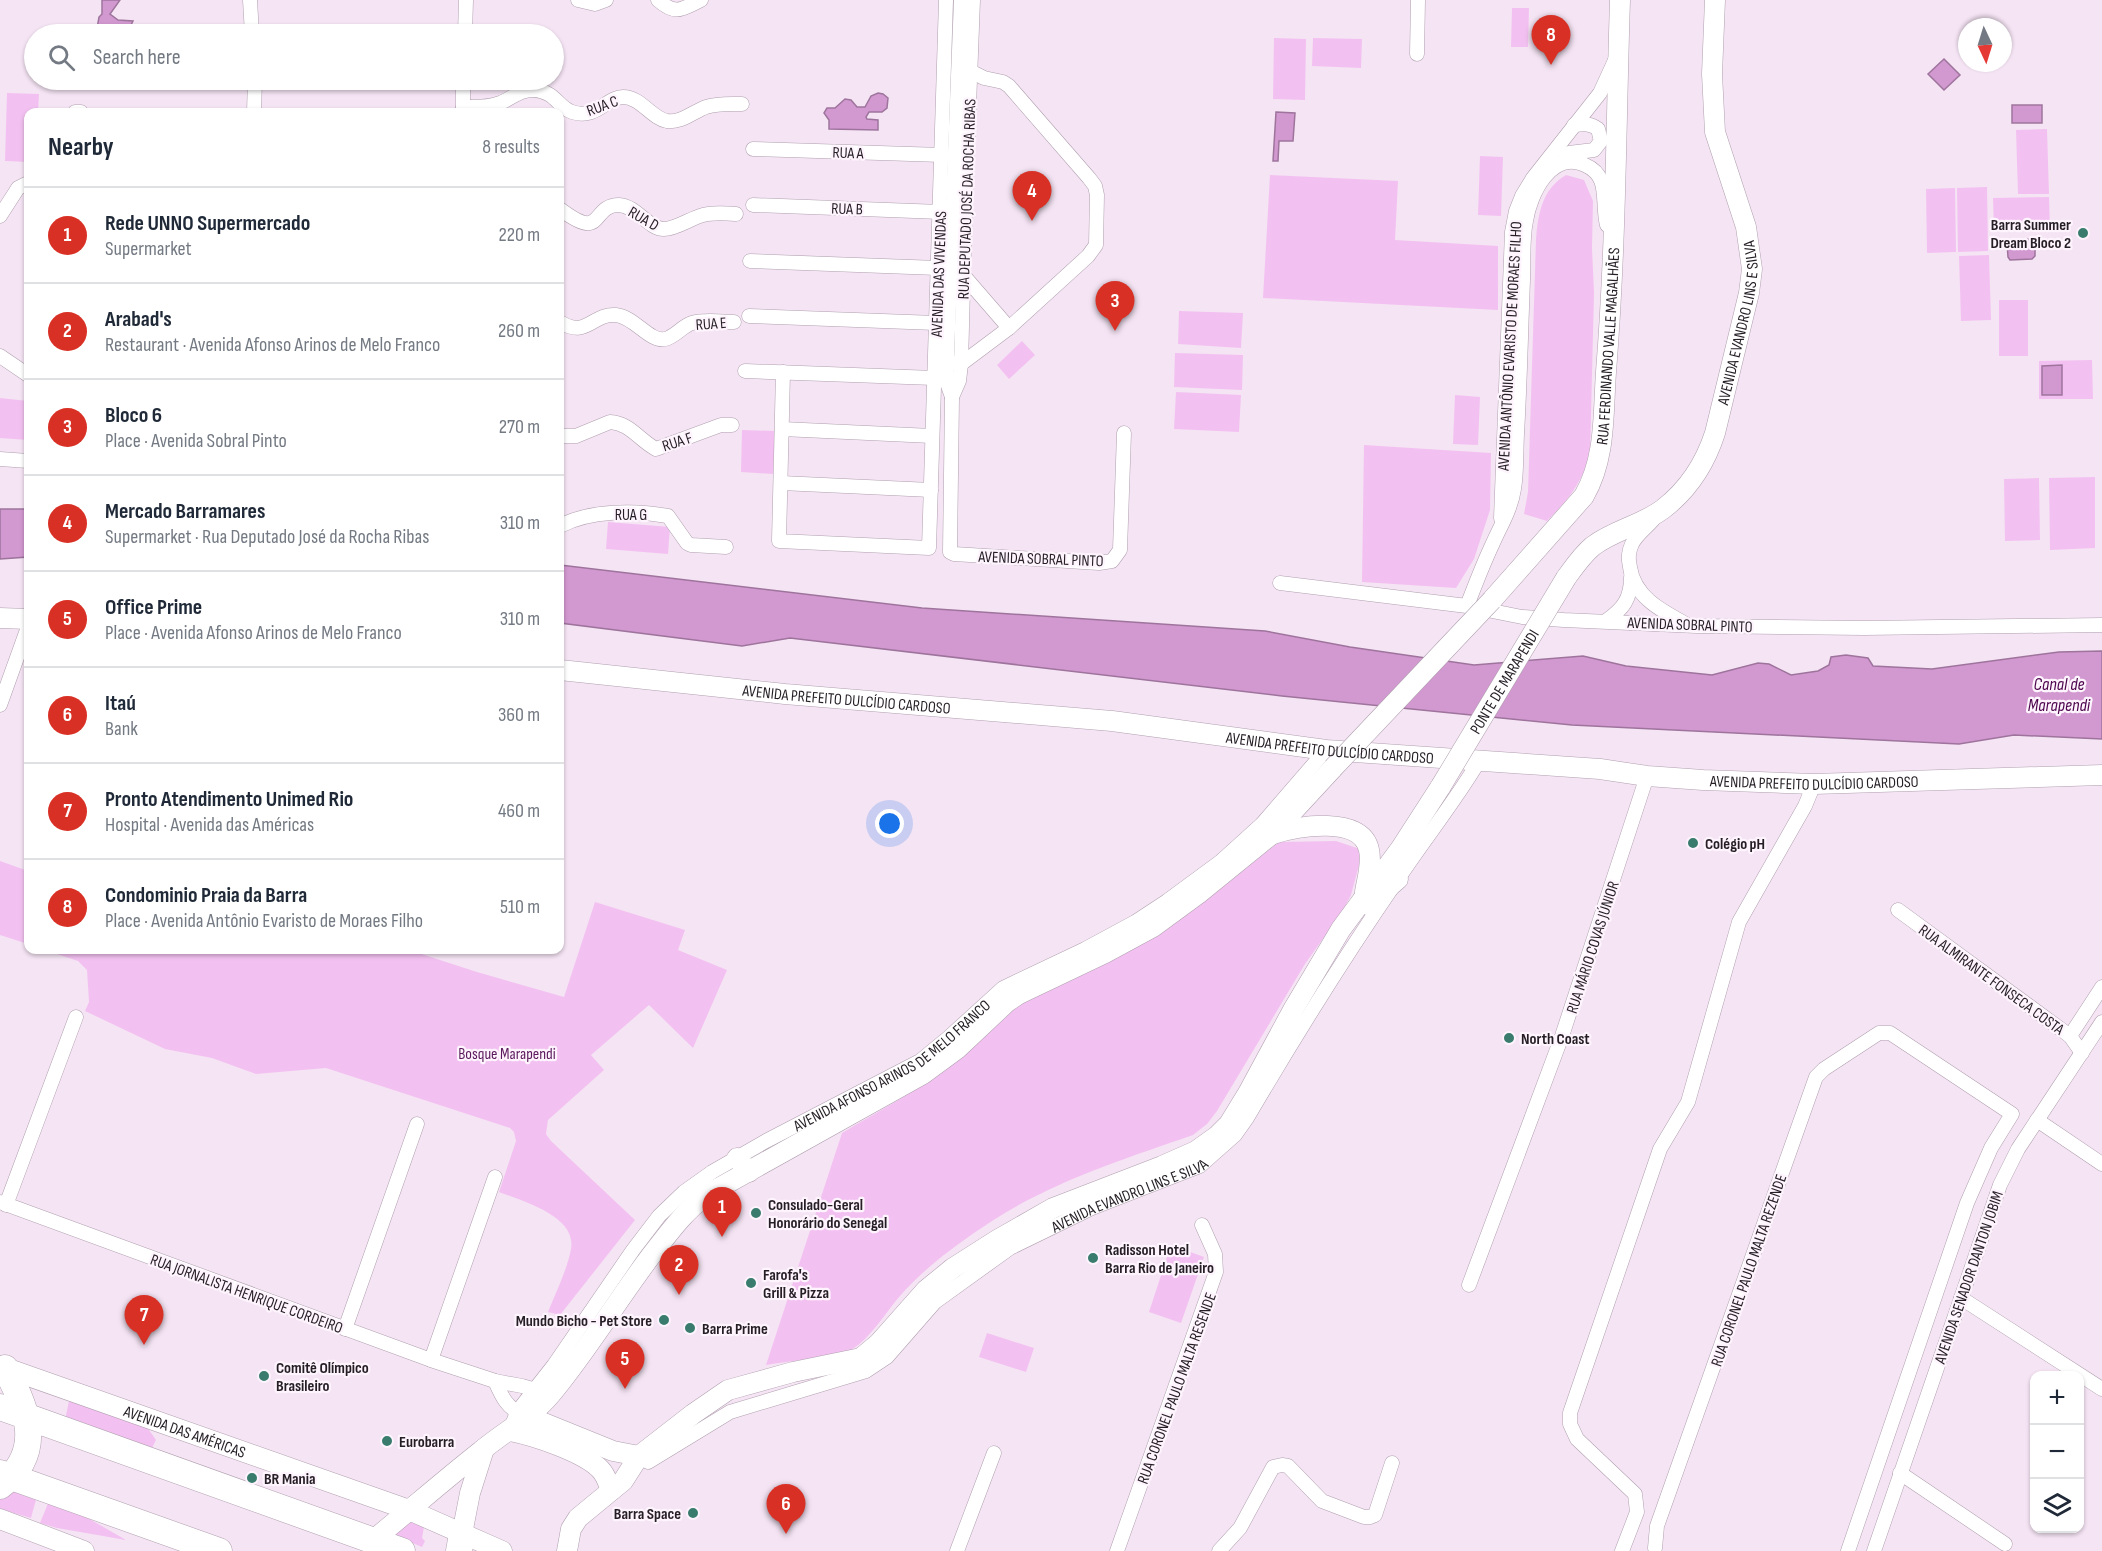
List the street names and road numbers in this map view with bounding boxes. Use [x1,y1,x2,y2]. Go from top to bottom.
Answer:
street label: RUA C [584,92,621,121]
street label: RUA DEPUTADO JOSÉ DA ROCHA RIBAS [955,98,980,300]
street label: RUA A [832,143,864,164]
street label: RUA B [831,199,863,220]
street label: RUA D [624,203,662,236]
street label: AVENIDA DAS VIVENDAS [928,210,951,338]
street label: AVENIDA ANTÔNIO EVARISTO DE MORAES FILHO [1494,221,1527,472]
street label: AVENIDA EVANDRO LINS E SILVA [1714,239,1763,408]
street label: RUA FERDINANDO VALLE MAGALHÃES [1593,247,1624,446]
street label: RUA E [695,314,727,335]
street label: RUA F [660,429,695,456]
street label: RUA G [615,506,647,525]
street label: AVENIDA SOBRAL PINTO [977,548,1104,571]
street label: AVENIDA SOBRAL PINTO [1626,614,1753,637]
street label: PONTE DE MARAPENDI [1466,626,1544,738]
street label: AVENIDA PREFEITO DULCÍDIO CARDOSO [740,681,951,719]
street label: AVENIDA PREFEITO DULCÍDIO CARDOSO [1224,728,1434,768]
street label: AVENIDA PREFEITO DULCÍDIO CARDOSO [1709,772,1919,795]
street label: RUA MÁRIO COVAS JÚNIOR [1563,879,1624,1016]
street label: RUA ALMIRANTE FONSECA COSTA [1915,921,2068,1040]
street label: AVENIDA AFONSO ARINOS DE MELO FRANCO [790,996,995,1137]
street label: AVENIDA EVANDRO LINS E SILVA [1048,1155,1213,1238]
street label: RUA CORONEL PAULO MALTA REZENDE [1708,1172,1791,1369]
street label: AVENIDA SENADOR DANTON JOBIM [1931,1189,2008,1367]
street label: RUA JORNALISTA HENRIQUE CORDEIRO [148,1251,345,1338]
street label: RUA CORONEL PAULO MALTA RESENDE [1134,1290,1221,1487]
street label: AVENIDA DAS AMÉRICAS [120,1402,248,1463]

